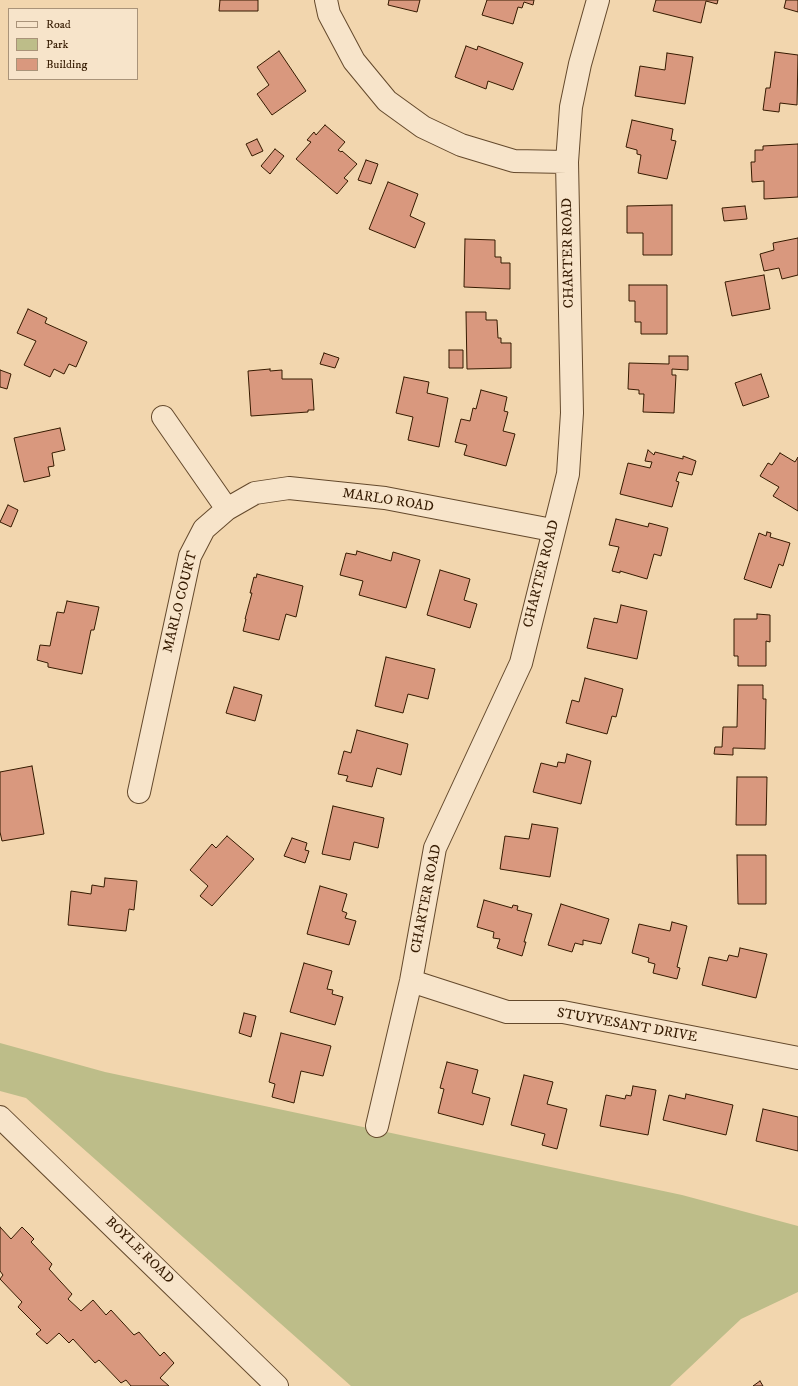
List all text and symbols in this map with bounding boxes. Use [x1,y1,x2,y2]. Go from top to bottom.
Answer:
legend [8,8,138,80]
text: Road [46,17,71,32]
text: Park [46,37,68,52]
text: Building [46,57,87,72]
street label: CHARTER ROAD [560,198,578,308]
street label: MARLO ROAD [341,485,435,517]
street label: CHARTER ROAD [520,518,564,630]
street label: MARLO COURT [160,550,202,654]
street label: CHARTER ROAD [408,843,446,955]
street label: STUYVESANT DRIVE [556,1005,698,1047]
street label: BOYLE ROAD [101,1214,177,1288]

